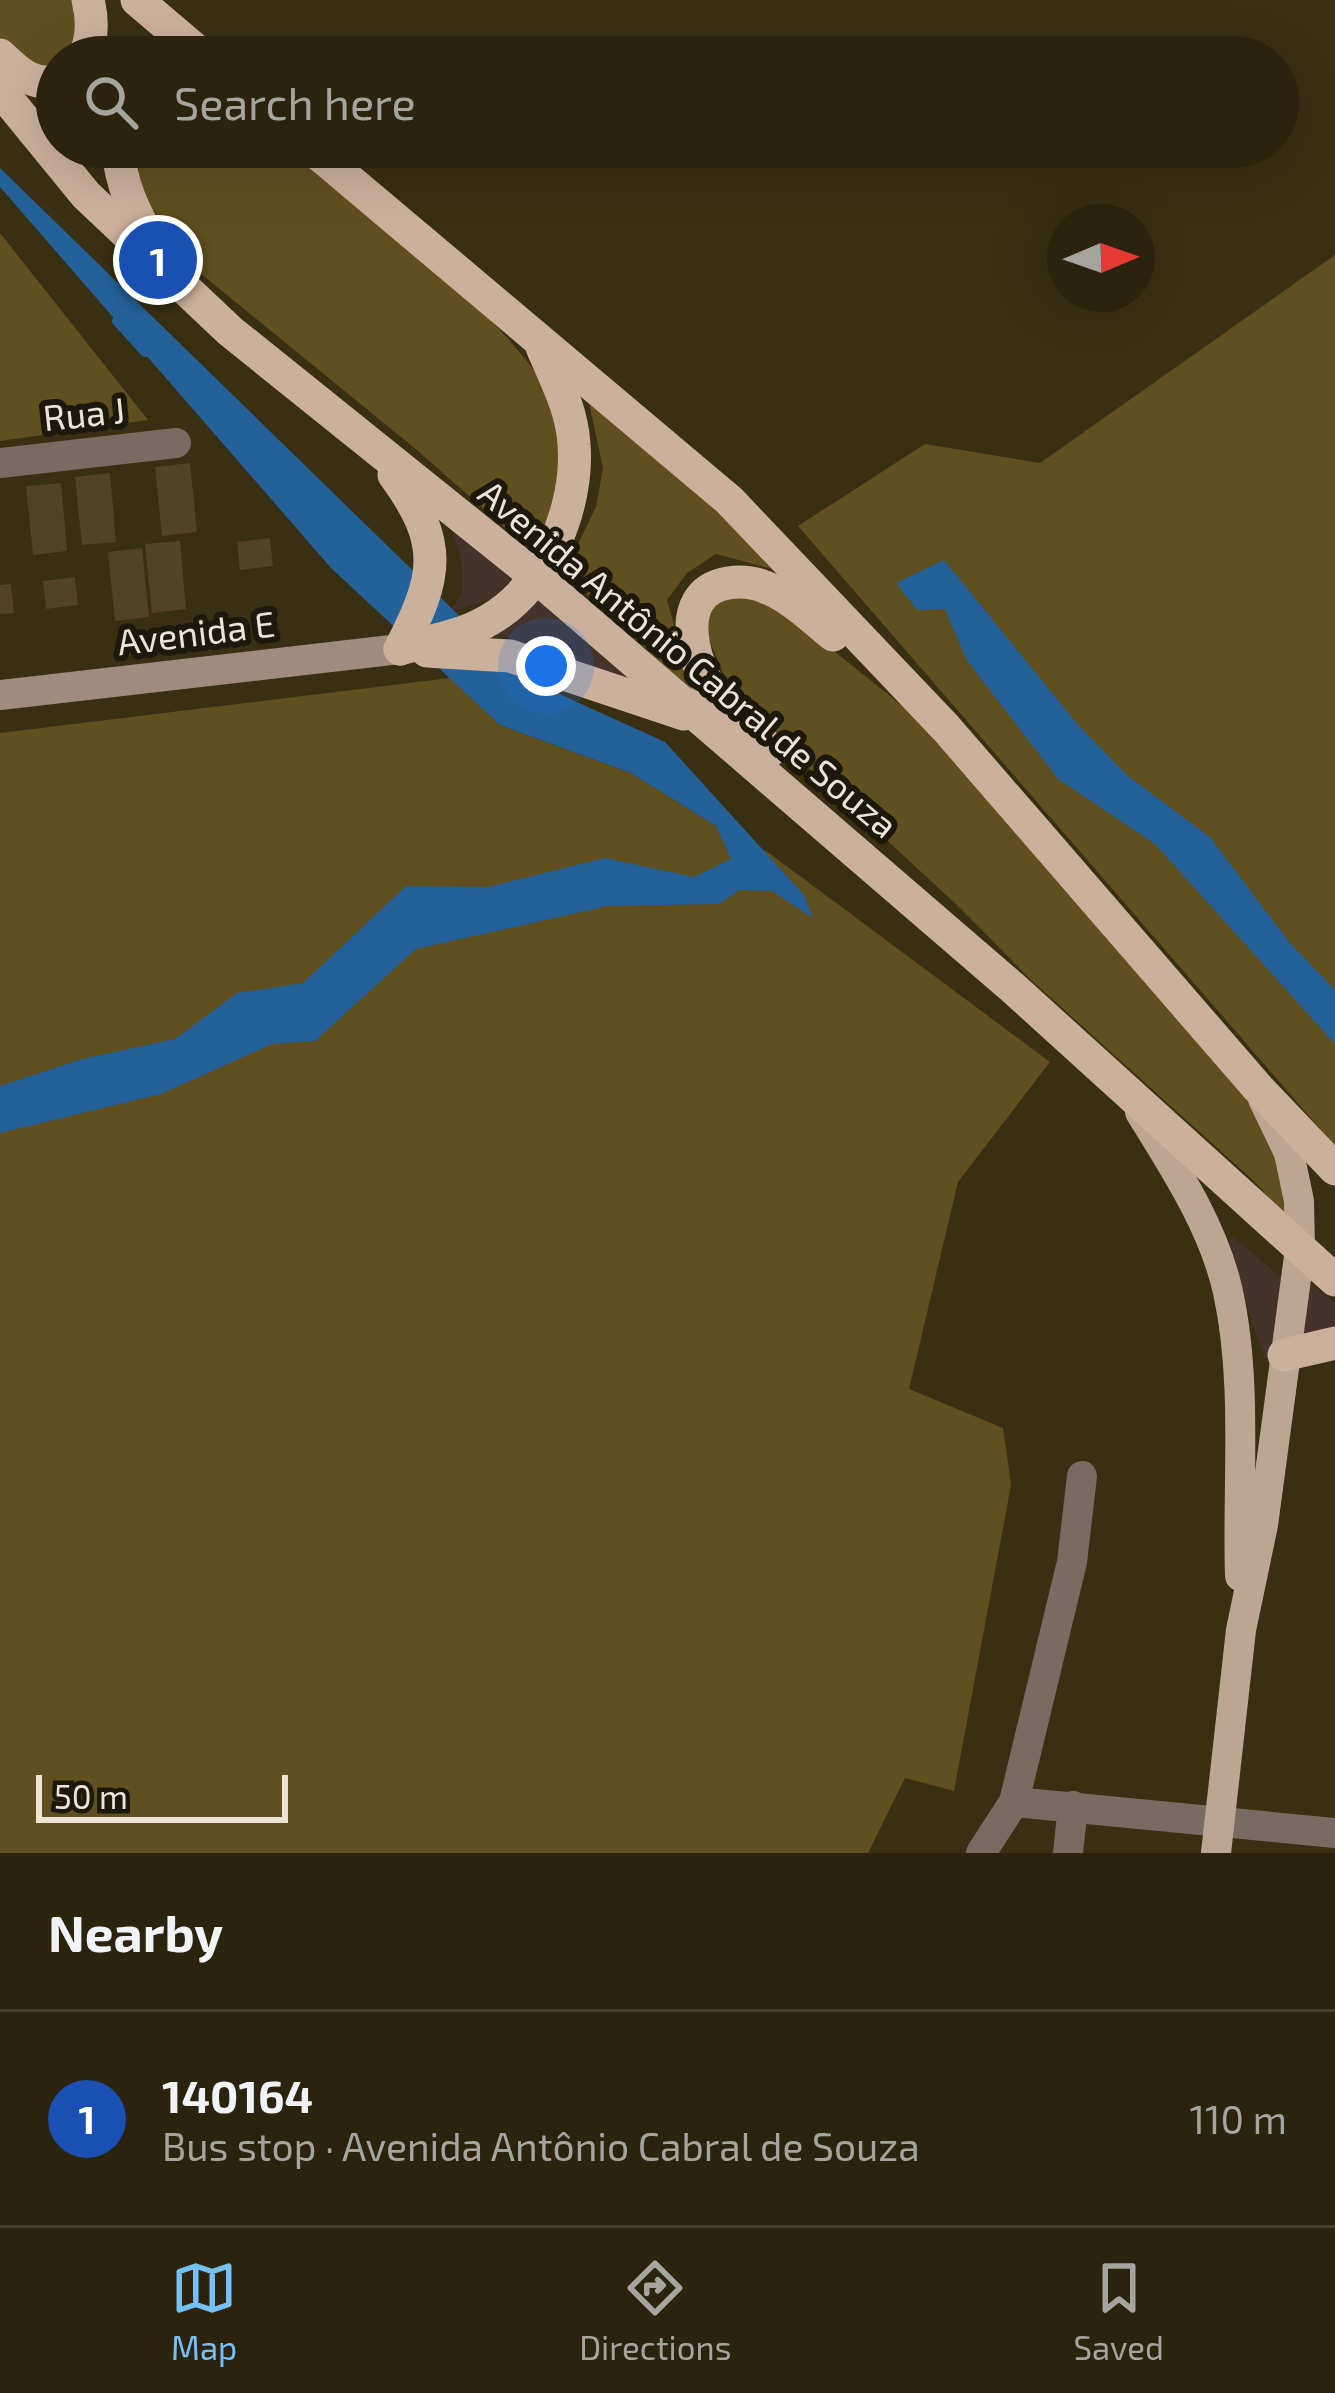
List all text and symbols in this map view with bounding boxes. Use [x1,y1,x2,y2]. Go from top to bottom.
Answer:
search box [36,36,1299,168]
icon: search [78,69,144,135]
text: Search here [174,75,416,129]
north arrow [1047,204,1155,312]
pin: 1 [119,215,197,305]
street label: Rua J [41,387,127,438]
street label: Avenida Antônio Cabral de Souza [471,470,907,846]
street label: Avenida E [115,601,277,662]
your location [516,636,576,696]
scale bar [36,1769,288,1822]
text: 50 m [54,1776,128,1816]
text: Nearby [48,1901,223,1962]
text: 140164 [162,2068,313,2122]
text: 1 [79,2095,95,2142]
text: 110 m [1190,2095,1287,2142]
text: Bus stop · Avenida Antônio Cabral de Souza [162,2122,920,2169]
tab: Map [171,2255,237,2367]
tab: Directions [579,2255,731,2367]
tab: Saved [1073,2255,1164,2367]

